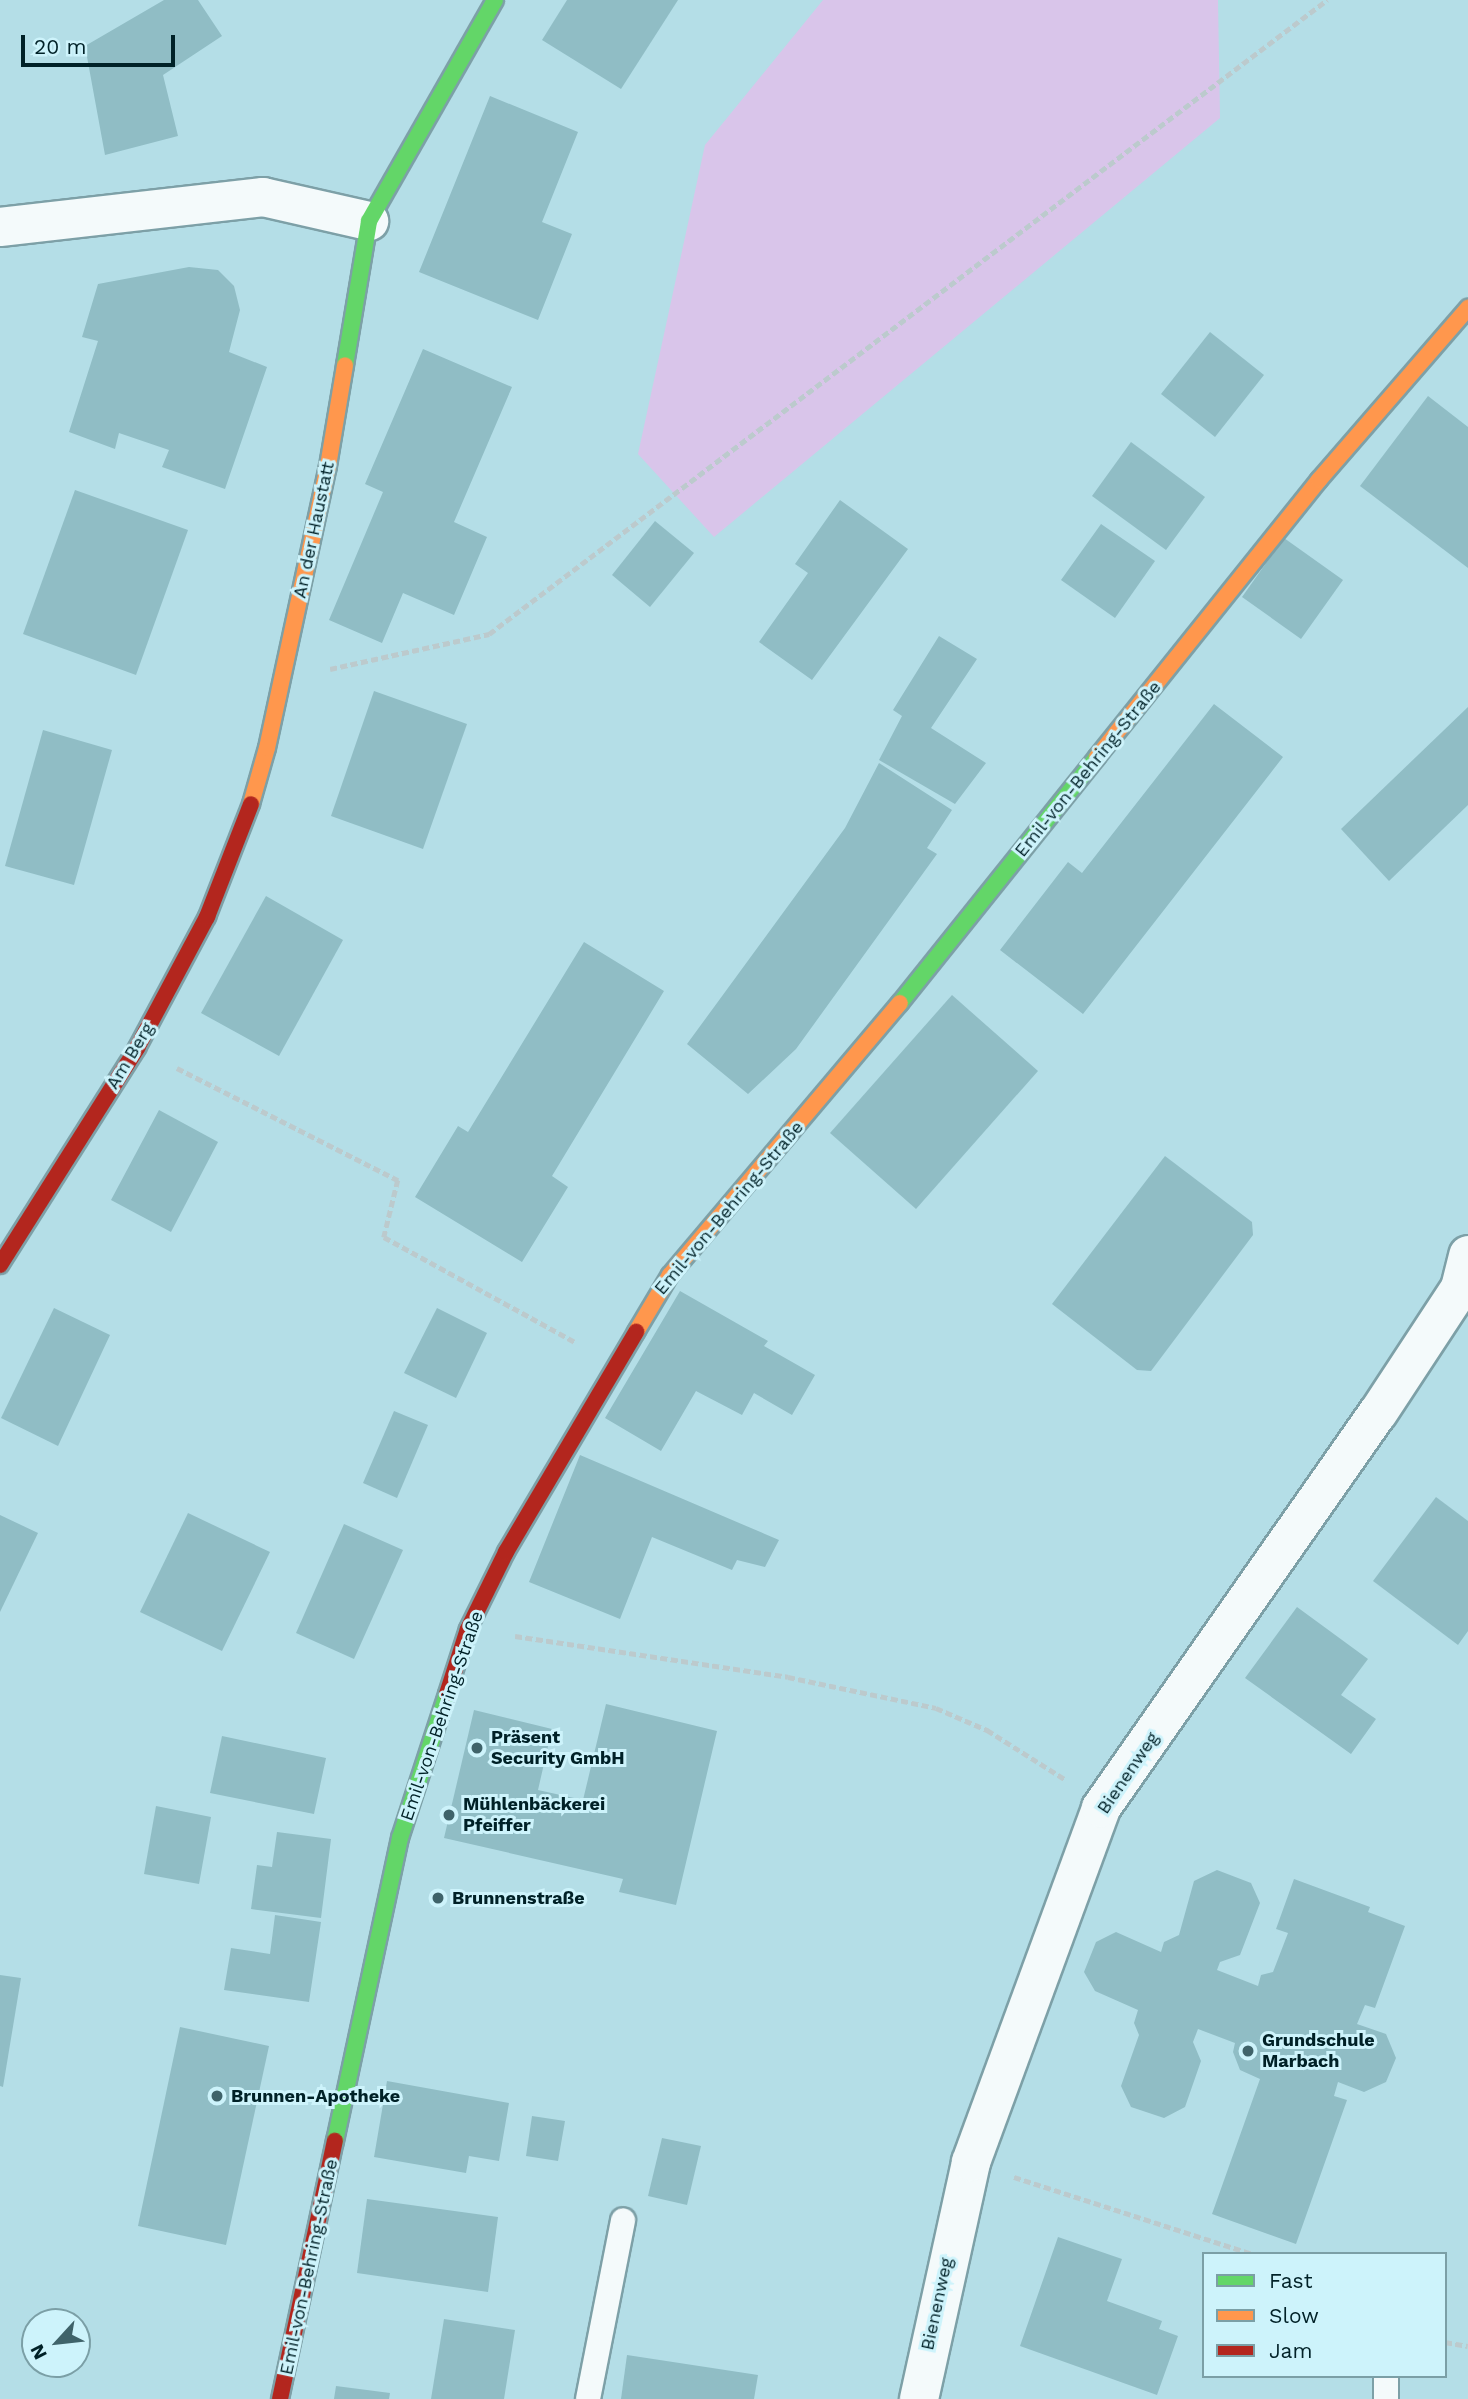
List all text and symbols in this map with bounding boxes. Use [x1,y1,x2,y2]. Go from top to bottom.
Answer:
scale bar [24,21,178,65]
text: 20 m [34,34,86,59]
street label: An der Haustatt [289,460,339,600]
street label: Emil-von-Behring-Straße [1010,677,1166,861]
street label: Am Berg [102,1019,158,1093]
street label: Emil-von-Behring-Straße [650,1117,808,1299]
street label: Emil-von-Behring-Straße [396,1608,488,1824]
place label: Präsent Security GmbH [491,1727,625,1770]
street label: Bienenweg [1093,1728,1163,1818]
marker: Präsent Security GmbH [469,1740,485,1756]
place label: Mühlenbäckerei Pfeiffer [463,1794,605,1836]
marker: Mühlenbäckerei Pfeiffer [441,1807,457,1823]
place label: Brunnenstraße [452,1887,585,1909]
marker: Brunnenstraße [430,1890,446,1906]
place label: Grundschule Marbach [1262,2030,1375,2072]
marker: Grundschule Marbach [1240,2043,1256,2059]
place label: Brunnen-Apotheke [231,2085,400,2107]
marker: Brunnen-Apotheke [209,2088,225,2104]
street label: Emil-von-Behring-Straße [276,2157,342,2377]
legend [1202,2252,1447,2378]
street label: Bienenweg [917,2256,957,2352]
text: Fast [1269,2268,1313,2293]
text: Slow [1269,2303,1319,2328]
north arrow [21,2308,91,2378]
text: Jam [1269,2338,1312,2363]
text: N [25,2340,52,2363]

